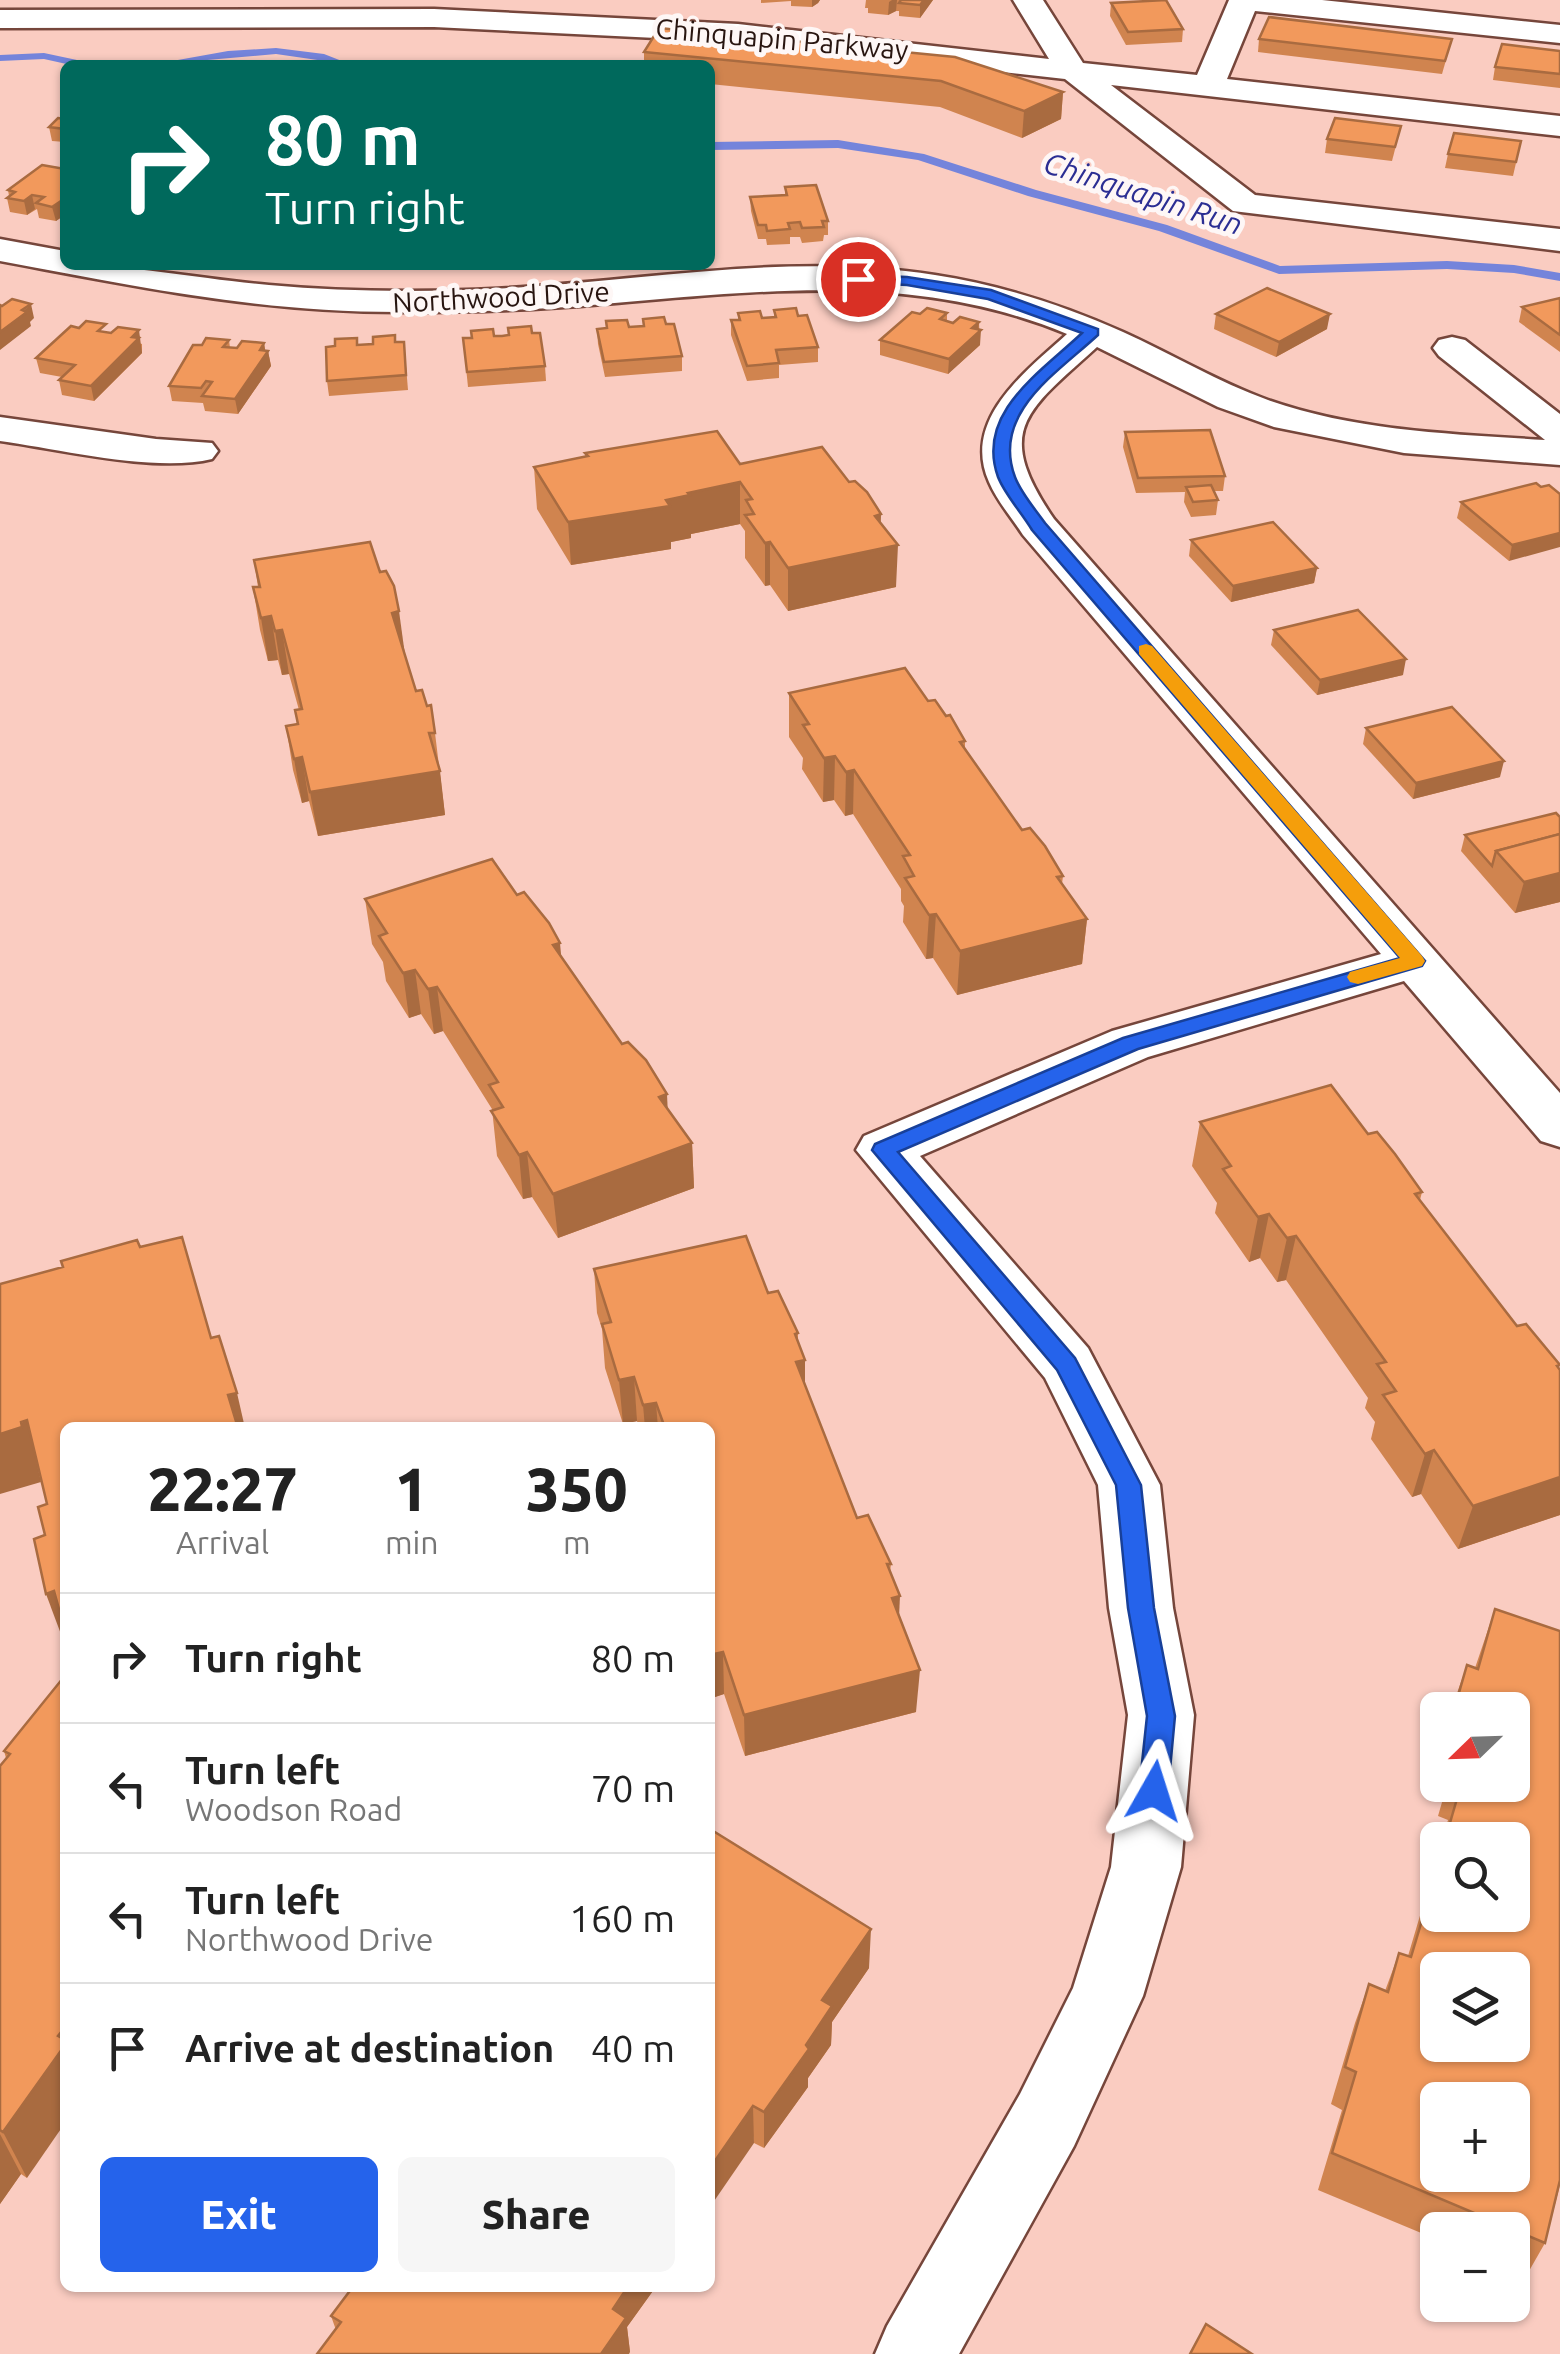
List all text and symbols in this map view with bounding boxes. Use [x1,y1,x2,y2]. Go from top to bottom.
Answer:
street label: Chinquapin Parkway [654,12,910,65]
icon: right [100,100,230,230]
text: 80 m [265,100,421,178]
water label: Chinquapin Run [1040,145,1247,241]
text: Turn right [265,182,465,233]
pin [816,237,901,322]
icon: arrive [831,252,886,307]
street label: Northwood Drive [392,275,610,318]
text: 22:27 [147,1455,298,1522]
text: 1 [395,1455,429,1522]
text: 350 [526,1455,628,1522]
text: Arrival [176,1524,269,1560]
text: min [385,1524,439,1560]
text: m [563,1524,591,1560]
icon: right [100,1631,155,1686]
text: Turn right [185,1637,362,1679]
text: 80 m [591,1637,675,1679]
north arrow [1420,1692,1530,1802]
map controls [1420,1692,1530,2322]
position arrow [1102,1739,1206,1843]
text: Turn left [185,1749,340,1791]
icon: left [100,1761,155,1816]
text: 70 m [591,1767,675,1809]
text: Woodson Road [185,1791,402,1827]
button: search [1420,1822,1530,1932]
text: Turn left [185,1879,340,1921]
icon: left [100,1891,155,1946]
text: 160 m [569,1897,675,1939]
text: Northwood Drive [185,1921,433,1957]
button: layers [1420,1952,1530,2062]
icon: arrive [100,2021,155,2076]
text: Arrive at destination [185,2027,554,2069]
text: 40 m [591,2027,675,2069]
button: + [1420,2082,1530,2192]
button: Exit [100,2157,378,2272]
button: Share [398,2157,675,2272]
button: − [1420,2212,1530,2322]

